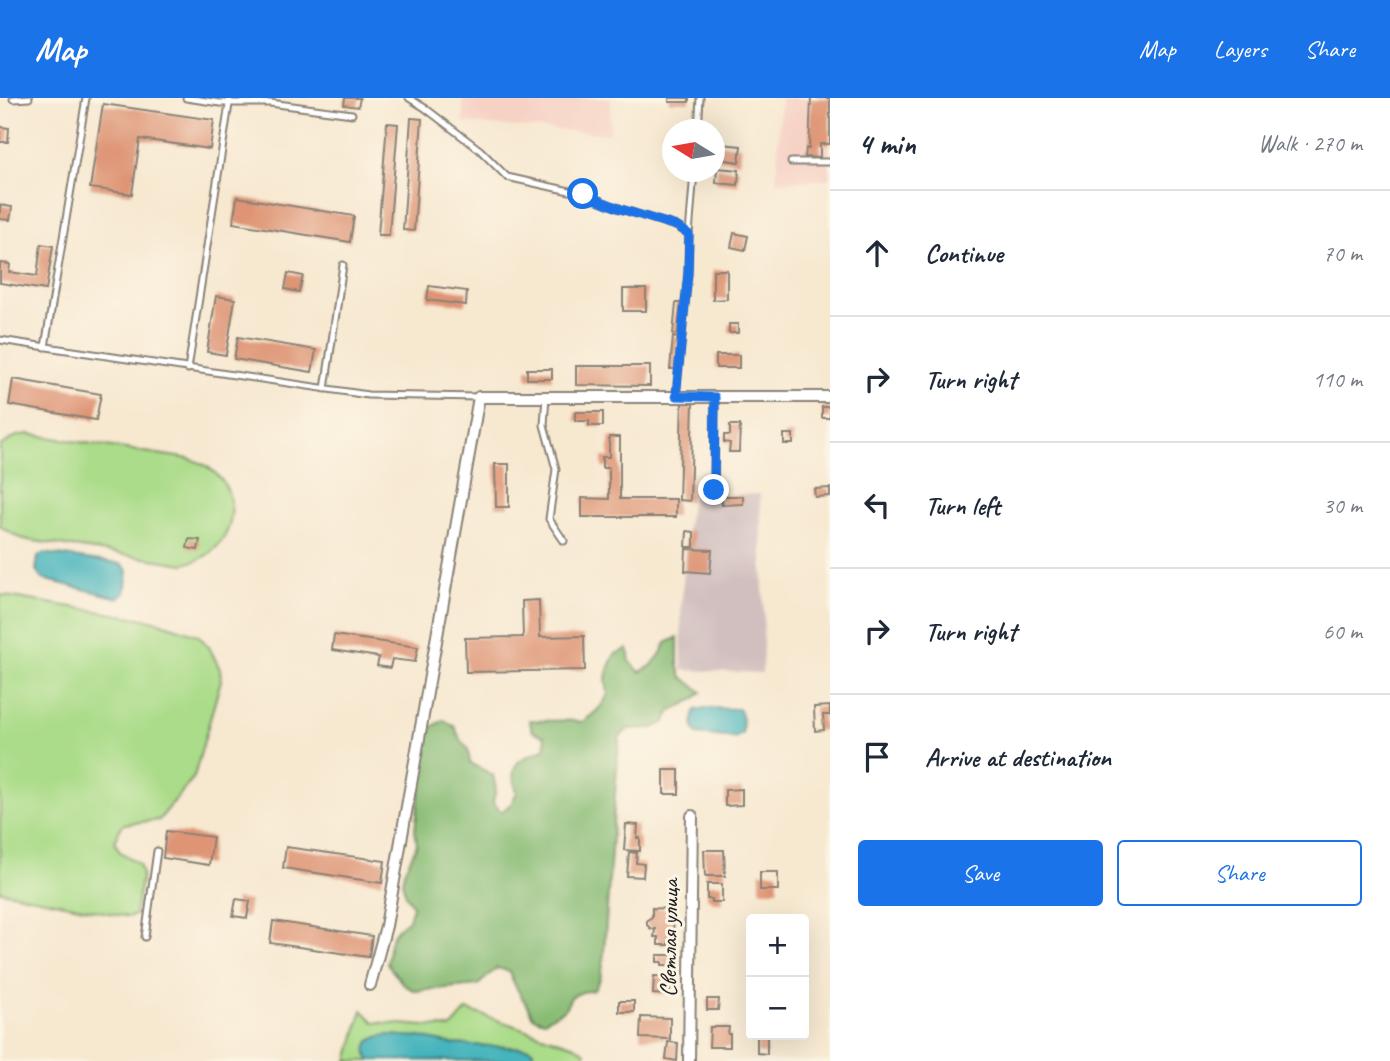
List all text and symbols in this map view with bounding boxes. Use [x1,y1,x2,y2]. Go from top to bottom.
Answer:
text: Map [35,28,86,70]
text: Map [1139,34,1176,64]
text: Layers [1214,34,1267,64]
text: Share [1305,34,1355,64]
north arrow [662,119,725,182]
text: 4 min [858,125,915,163]
text: Walk · 270 m [1258,129,1362,158]
route start [567,178,598,209]
icon: ahead [858,234,896,272]
text: Continue [925,237,1003,270]
text: 70 m [1323,239,1362,268]
icon: right [858,360,896,398]
text: Turn right [925,363,1016,396]
text: 110 m [1313,365,1362,394]
route end [698,474,729,505]
icon: left [858,486,896,524]
text: Turn left [925,489,1000,522]
text: 30 m [1323,491,1362,520]
icon: right [858,612,896,650]
text: Turn right [925,615,1016,648]
text: 60 m [1323,617,1362,646]
icon: arrive [858,738,896,776]
text: Arrive at destination [925,741,1111,774]
button: Save [858,840,1103,906]
button: Share [1117,840,1362,906]
street label: Светлая улица [653,877,685,997]
map controls [746,914,809,1040]
button: + [746,914,809,977]
button: − [746,977,809,1040]

